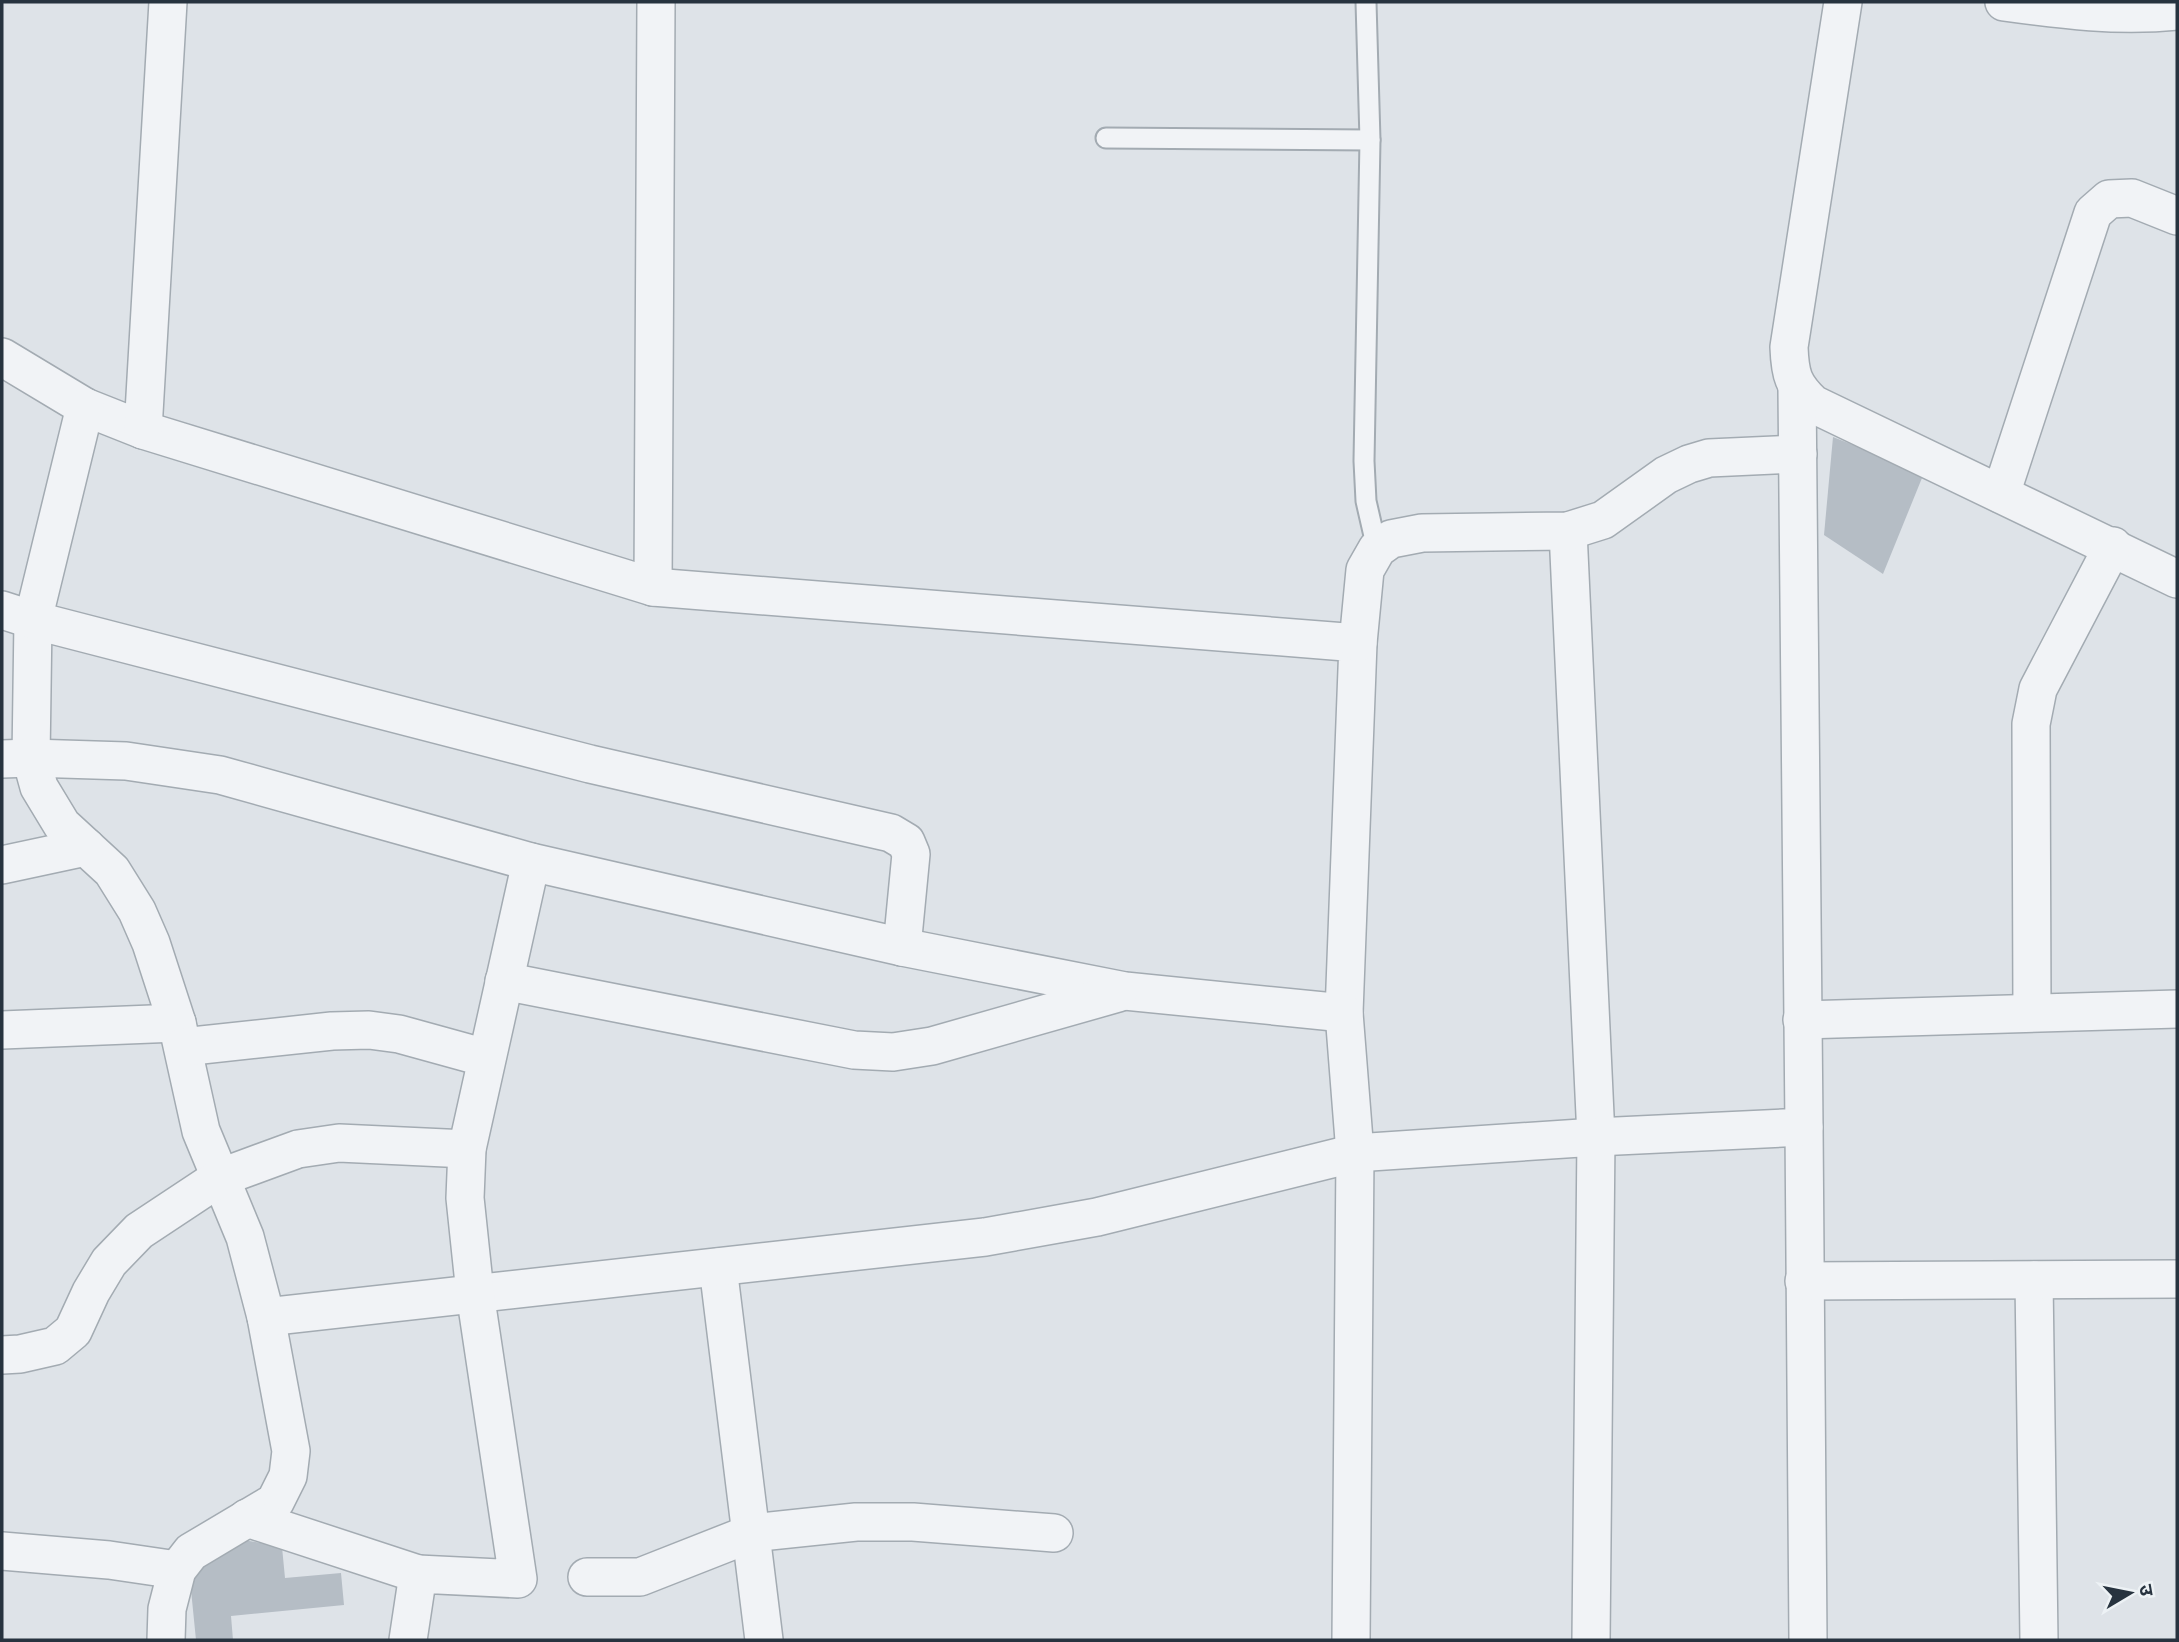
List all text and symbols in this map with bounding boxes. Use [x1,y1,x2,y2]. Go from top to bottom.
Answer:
north arrow [2095,1558,2165,1628]
text: उ [2135,1582,2160,1598]

